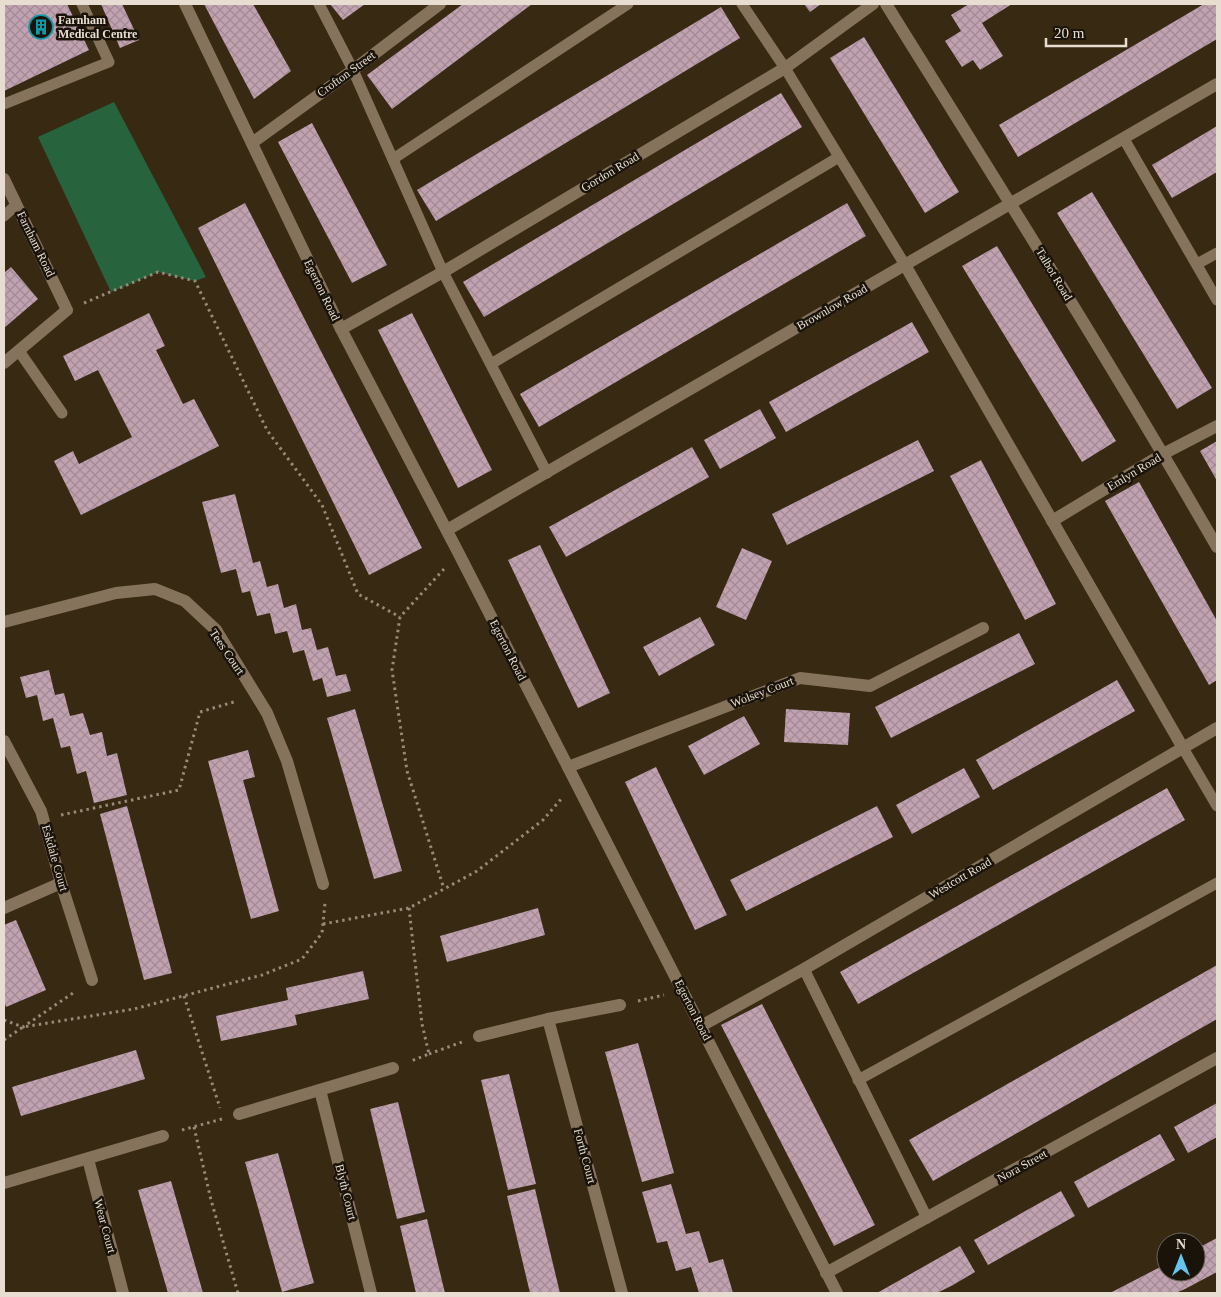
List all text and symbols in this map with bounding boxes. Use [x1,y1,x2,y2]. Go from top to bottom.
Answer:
place label: Farnham Medical Centre [58,13,138,41]
building icon: Farnham Medical Centre [28,14,54,40]
scale bar [1046,15,1126,47]
text: 20 m [1054,25,1085,41]
street label: Crofton Street [314,48,378,100]
street label: Gordon Road [579,149,641,195]
street label: Farnham Road [14,209,58,279]
street label: Talbot Road [1033,245,1075,303]
street label: Egerton Road [301,257,343,323]
street label: Brownlow Road [794,281,870,333]
street label: Emlyn Road [1105,450,1163,494]
street label: Egerton Road [487,617,529,683]
street label: Tees Court [207,626,248,678]
street label: Wolsey Court [729,673,796,710]
street label: Eskdale Court [39,823,71,893]
street label: Westcott Road [926,854,994,902]
street label: Egerton Road [672,977,714,1043]
street label: Forth Court [571,1127,599,1186]
street label: Nora Street [995,1146,1050,1185]
street label: Blyth Court [332,1163,360,1222]
street label: Wear Court [91,1197,119,1255]
north arrow [1156,1232,1206,1282]
text: N [1176,1237,1186,1252]

